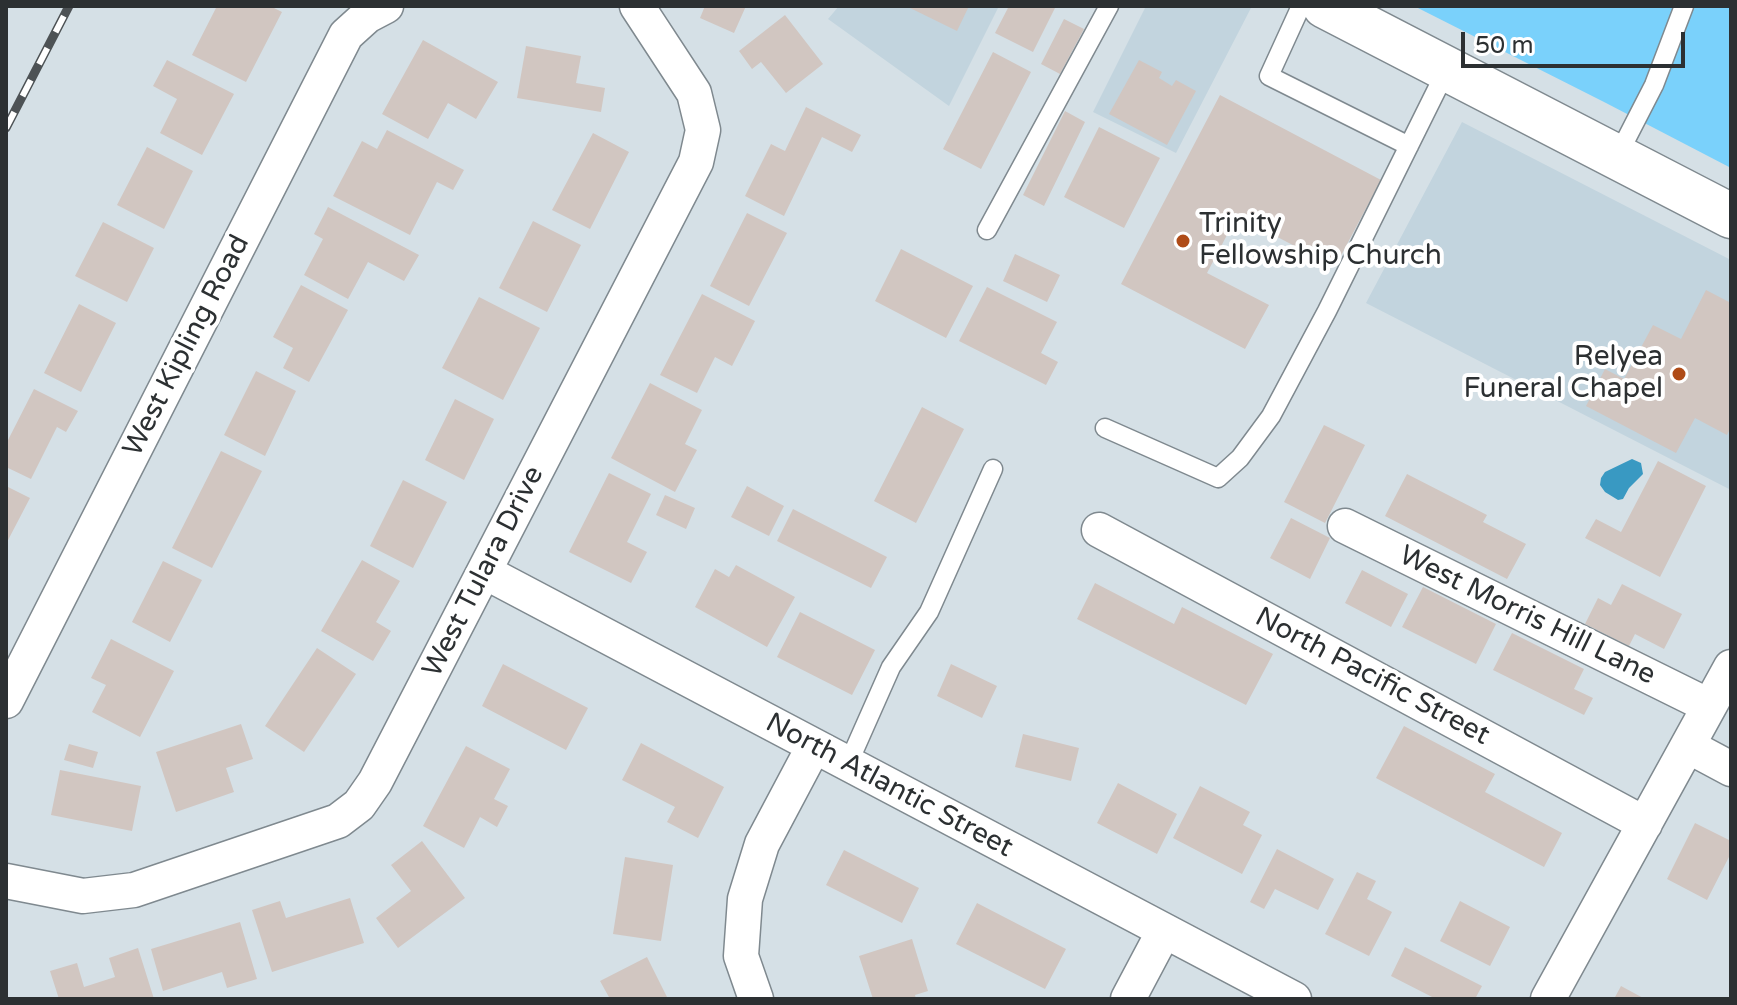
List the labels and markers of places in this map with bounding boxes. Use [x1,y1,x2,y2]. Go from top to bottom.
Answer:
place label: Trinity Fellowship Church [1199,208,1442,274]
marker: Trinity Fellowship Church [1174,232,1192,250]
place label: Relyea Funeral Chapel [1464,341,1663,407]
marker: Relyea Funeral Chapel [1670,365,1688,383]

